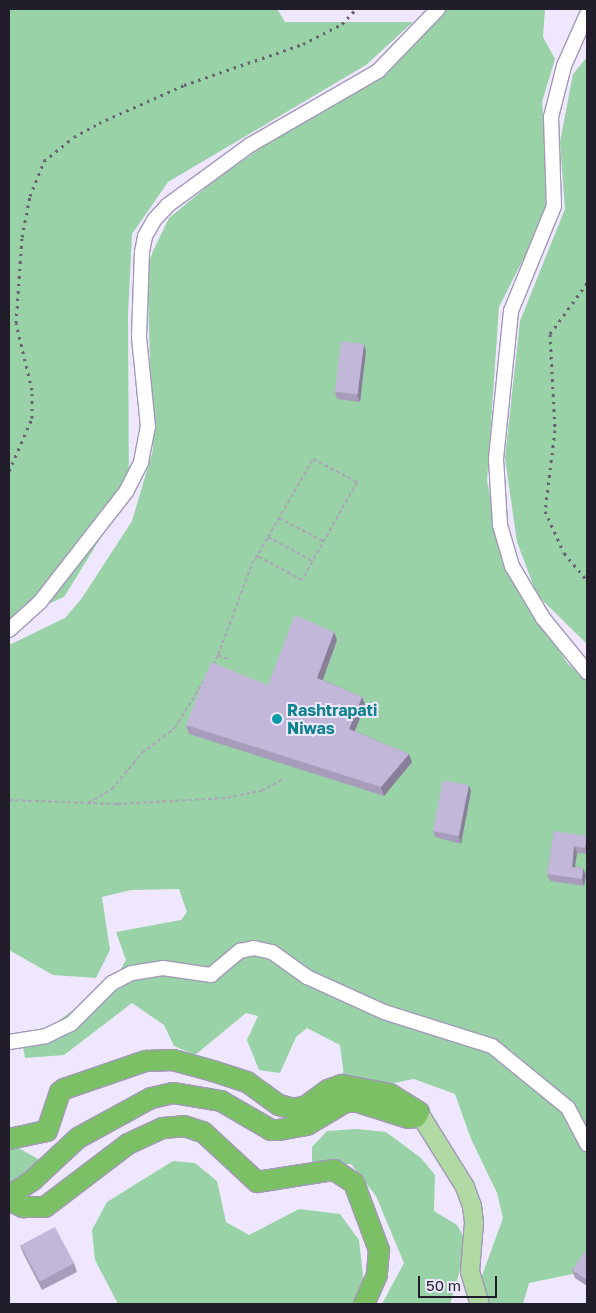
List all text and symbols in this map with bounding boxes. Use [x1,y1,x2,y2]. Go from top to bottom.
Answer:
place label: Rashtrapati Niwas [287,700,377,738]
marker: Rashtrapati Niwas [271,713,283,725]
scale bar [421,1266,500,1298]
text: 50 m [426,1276,461,1294]

